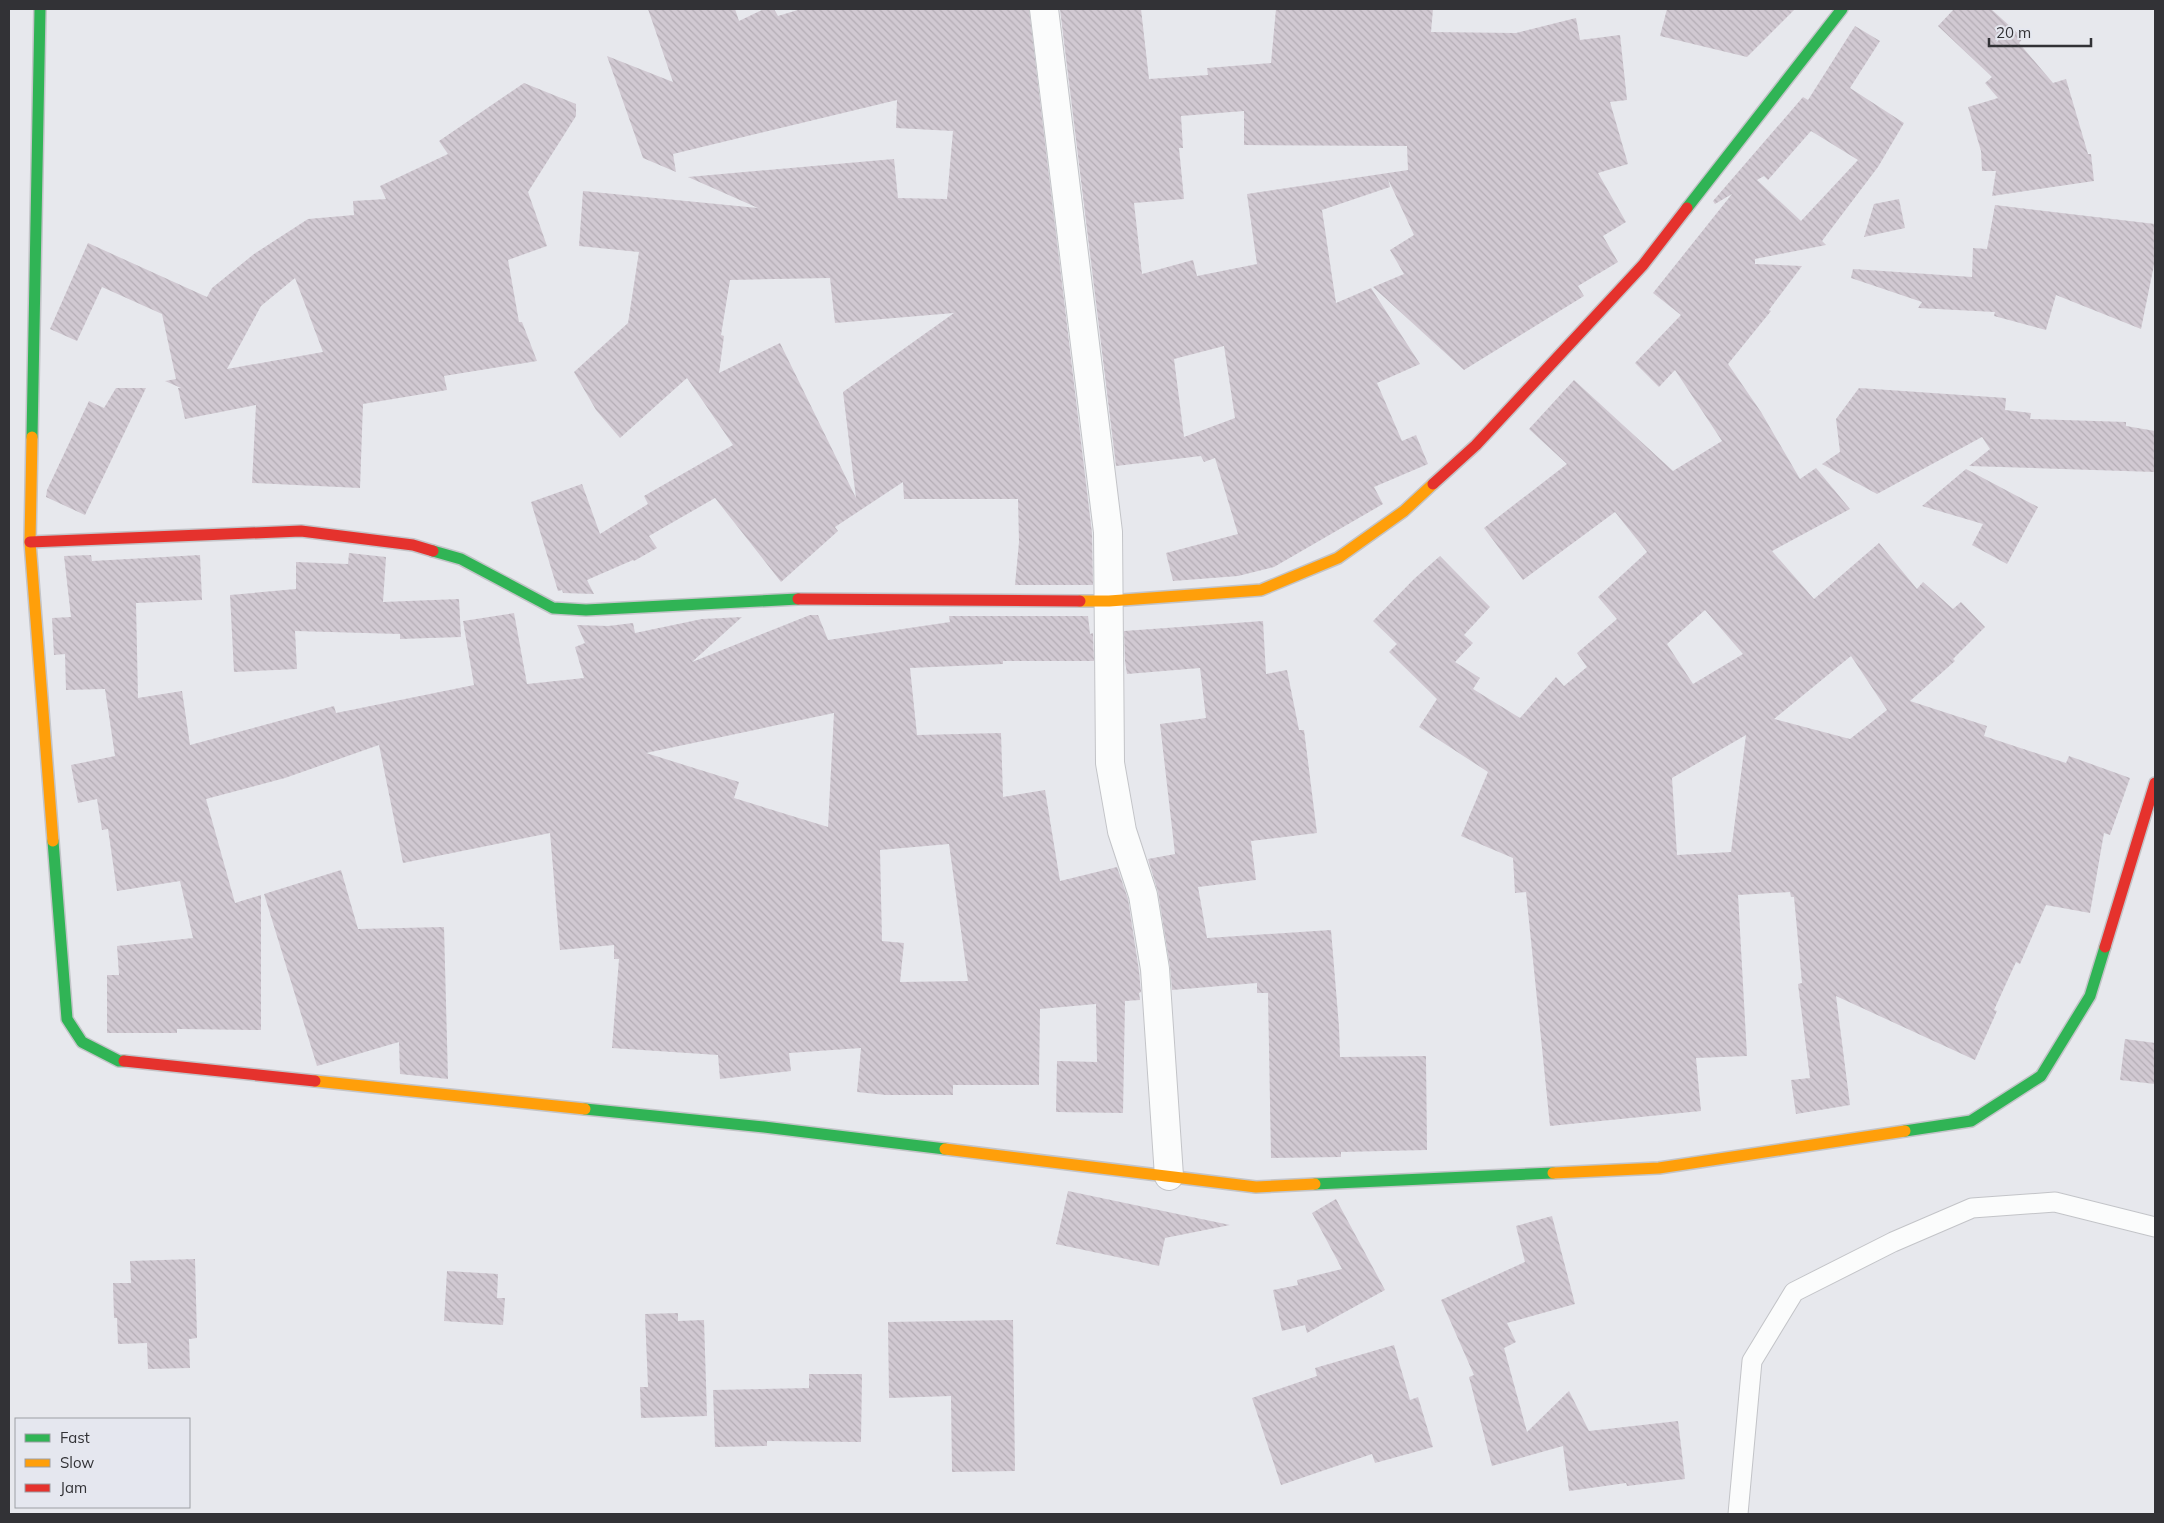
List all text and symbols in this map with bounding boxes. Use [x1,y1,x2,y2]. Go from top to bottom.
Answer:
scale bar [1989,15,2092,47]
text: 20 m [1996,23,2031,42]
legend [15,1418,190,1508]
text: Fast [60,1428,90,1447]
text: Slow [60,1453,94,1472]
text: Jam [60,1478,87,1497]

